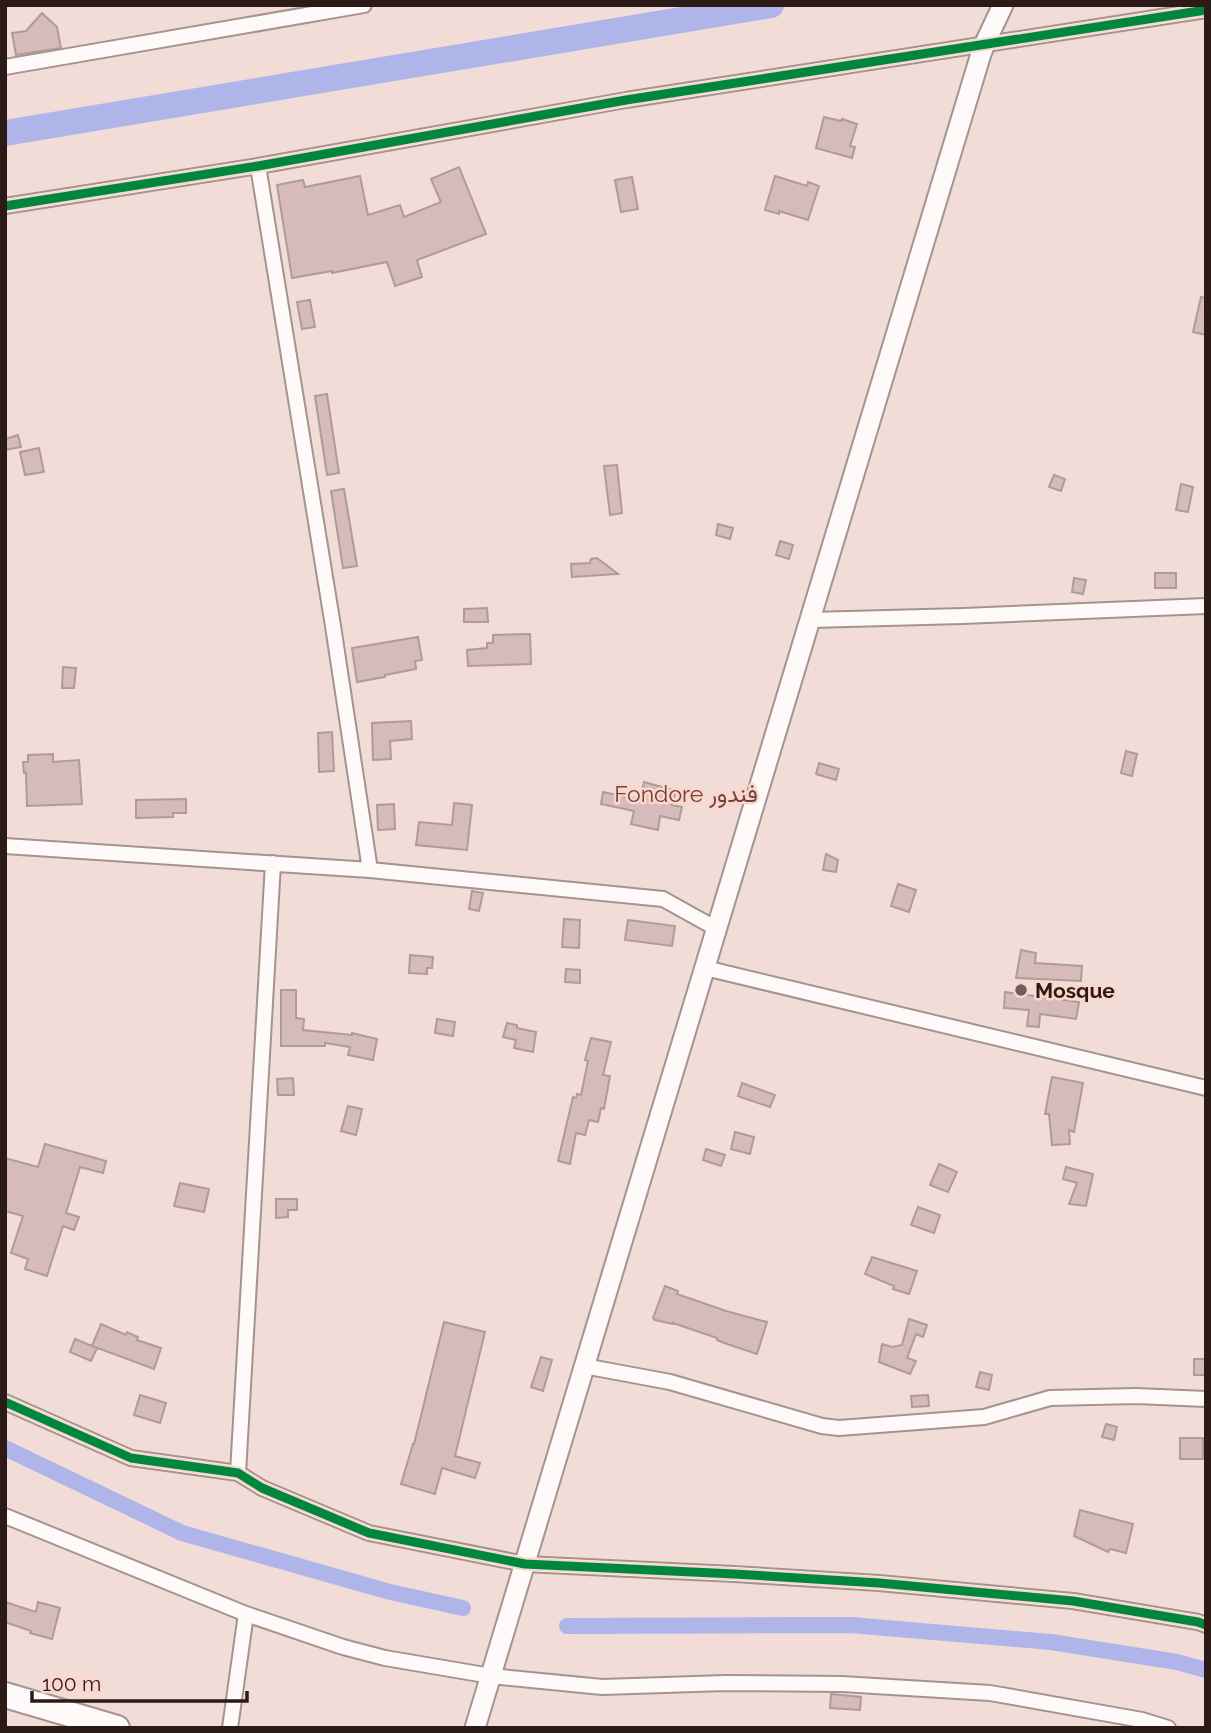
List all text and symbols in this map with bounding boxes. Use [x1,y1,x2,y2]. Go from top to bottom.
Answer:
district label: Fondore فندور [614,780,758,809]
place label: Mosque [1035,978,1115,1003]
marker: Mosque [1013,982,1029,998]
scale bar [32,1660,247,1704]
text: 100 m [42,1671,101,1696]

